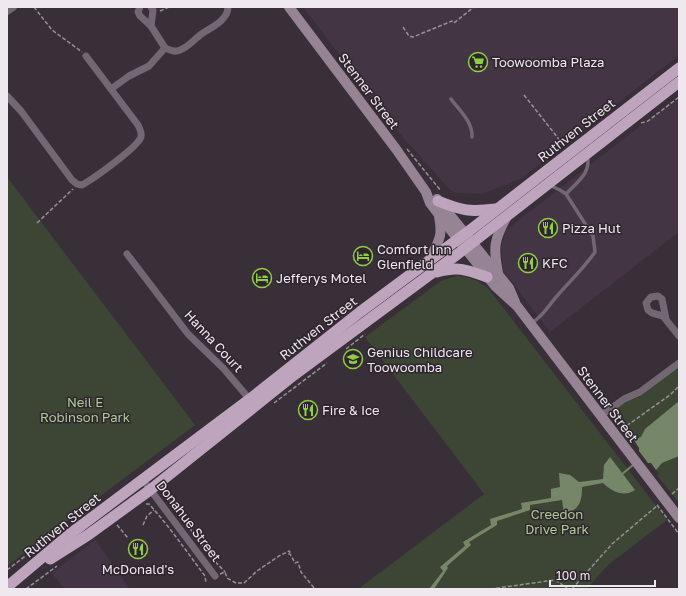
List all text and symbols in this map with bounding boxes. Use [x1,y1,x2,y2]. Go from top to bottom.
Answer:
street label: Stenner Street [335,50,403,132]
supermarket icon: Toowoomba Plaza [467,51,489,73]
place label: Toowoomba Plaza [492,54,604,70]
street label: Ruthven Street [534,95,618,165]
restaurant icon: Pizza Hut [537,217,559,239]
place label: Pizza Hut [562,220,621,236]
place label: Comfort Inn Glenfield [377,241,451,272]
hotel icon: Comfort Inn Glenfield [352,245,374,267]
restaurant icon: KFC [517,252,539,274]
place label: KFC [542,255,568,271]
hotel icon: Jefferys Motel [251,267,273,289]
place label: Jefferys Motel [276,270,366,286]
street label: Ruthven Street [276,293,360,363]
street label: Hanna Court [181,307,247,375]
place label: Genius Childcare Toowoomba [367,344,472,375]
school or university icon: Genius Childcare Toowoomba [342,348,364,370]
street label: Stenner Street [574,363,642,445]
park label: Neil E Robinson Park [40,394,131,425]
restaurant icon: Fire & Ice [297,399,319,421]
place label: Fire & Ice [322,402,380,418]
street label: Donahue Street [153,477,225,565]
street label: Ruthven Street [21,489,103,561]
park label: Creedon Drive Park [525,506,589,537]
restaurant icon: McDonald's [127,538,149,560]
place label: McDonald's [102,561,174,577]
scale bar [550,562,655,588]
text: 100 m [556,568,590,583]

